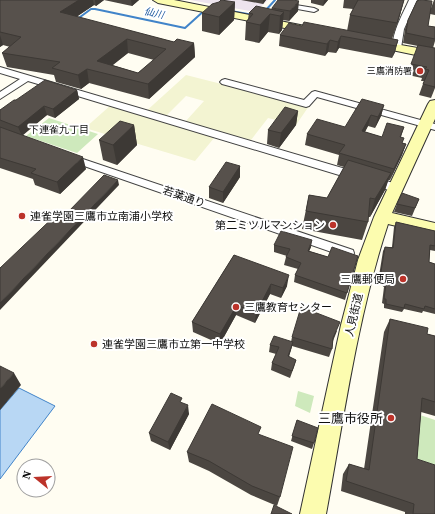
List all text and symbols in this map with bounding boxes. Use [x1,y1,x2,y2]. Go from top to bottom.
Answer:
water label: 仙川 [143,5,166,22]
place label: 三鷹消防署 [367,65,412,77]
marker: 三鷹消防署 [415,66,425,76]
district label: 下連雀九丁目 [29,123,89,136]
street label: 若葉通り [161,183,207,211]
place label: 連雀学園三鷹市立南浦小学校 [30,209,173,224]
marker: 連雀学園三鷹市立南浦小学校 [17,211,27,221]
place label: 第二ミツルマンション [215,218,325,233]
marker: 第二ミツルマンション [328,220,338,230]
place label: 三鷹郵便局 [340,272,395,287]
marker: 三鷹郵便局 [398,274,408,284]
street label: 人見街道 [342,292,366,338]
place label: 三鷹教育センター [244,300,332,315]
marker: 三鷹教育センター [231,302,241,312]
place label: 連雀学園三鷹市立第一中学校 [102,337,245,352]
marker: 連雀学園三鷹市立第一中学校 [89,339,99,349]
place label: 三鷹市役所 [318,410,383,427]
marker: 三鷹市役所 [386,413,396,423]
north arrow [16,458,56,498]
text: N [19,469,35,481]

